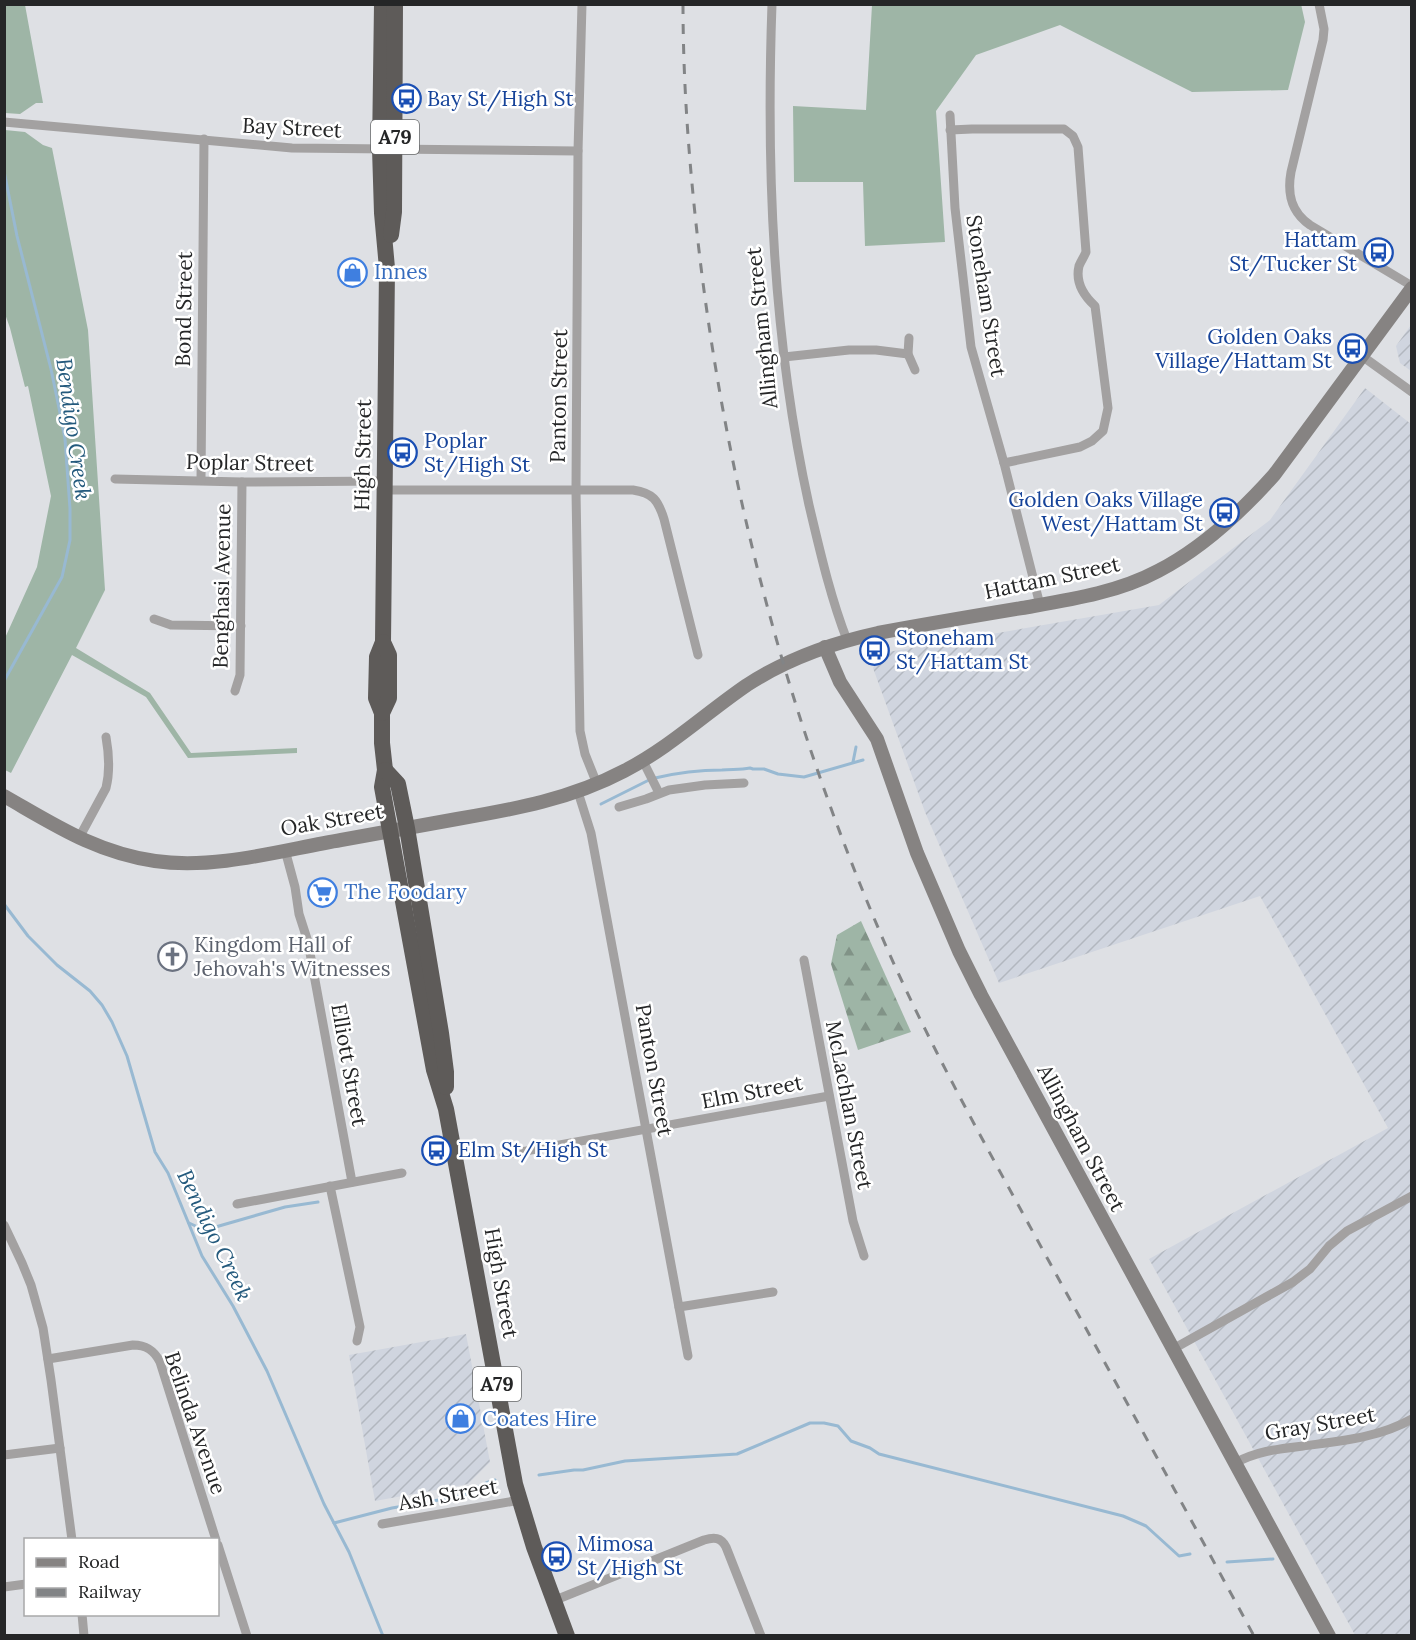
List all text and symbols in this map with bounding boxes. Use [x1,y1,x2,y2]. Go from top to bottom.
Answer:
bus stop icon: Bay St/High St [390,83,422,115]
place label: Bay St/High St [427,85,574,112]
street label: Bay Street [241,111,343,144]
road number: A79 [371,120,419,154]
street label: Stoneham Street [960,213,1013,380]
place label: Hattam St/Tucker St [1229,226,1358,277]
bus stop icon: Hattam St/Tucker St [1362,236,1394,268]
street label: Allingham Street [739,245,784,411]
street label: Bond Street [169,250,198,367]
shop icon: Innes [337,256,369,288]
place label: Innes [374,258,427,285]
place label: Golden Oaks Village/Hattam St [1154,323,1333,374]
street label: Panton Street [544,328,573,463]
bus stop icon: Golden Oaks Village/Hattam St [1337,333,1369,365]
water label: Bendigo Creek [50,356,98,502]
street label: High Street [348,398,377,511]
place label: Poplar St/High St [424,427,531,478]
bus stop icon: Poplar St/High St [387,437,419,469]
street label: Poplar Street [186,448,315,477]
place label: Golden Oaks Village West/Hattam St [1008,486,1204,537]
bus stop icon: Golden Oaks Village West/Hattam St [1208,496,1240,528]
street label: Benghasi Avenue [207,503,236,669]
street label: Hattam Street [982,550,1123,605]
place label: Stoneham St/Hattam St [896,624,1029,675]
bus stop icon: Stoneham St/Hattam St [859,634,891,666]
street label: Oak Street [278,797,386,842]
supermarket icon: The Foodary [307,876,339,908]
place label: The Foodary [344,878,467,905]
place label: Kingdom Hall of Jehovah's Witnesses [193,931,390,982]
church icon: Kingdom Hall of Jehovah's Witnesses [157,941,189,973]
street label: Elliott Street [325,1001,374,1129]
street label: Panton Street [630,1001,680,1139]
street label: McLachlan Street [820,1018,879,1192]
street label: Allingham Street [1031,1059,1132,1217]
street label: Elm Street [699,1068,806,1115]
bus stop icon: Elm St/High St [421,1134,453,1166]
place label: Elm St/High St [458,1136,608,1163]
water label: Bendigo Creek [171,1165,259,1305]
street label: High Street [478,1225,525,1341]
street label: Belinda Avenue [158,1348,232,1498]
road number: A79 [473,1367,521,1401]
street label: Gray Street [1263,1400,1378,1447]
shop icon: Coates Hire [445,1403,477,1435]
place label: Coates Hire [482,1405,597,1432]
street label: Ash Street [395,1472,501,1517]
place label: Mimosa St/High St [577,1530,684,1581]
legend [24,1538,219,1616]
bus stop icon: Mimosa St/High St [540,1540,572,1572]
text: Road [78,1550,120,1573]
text: Railway [78,1580,142,1603]

